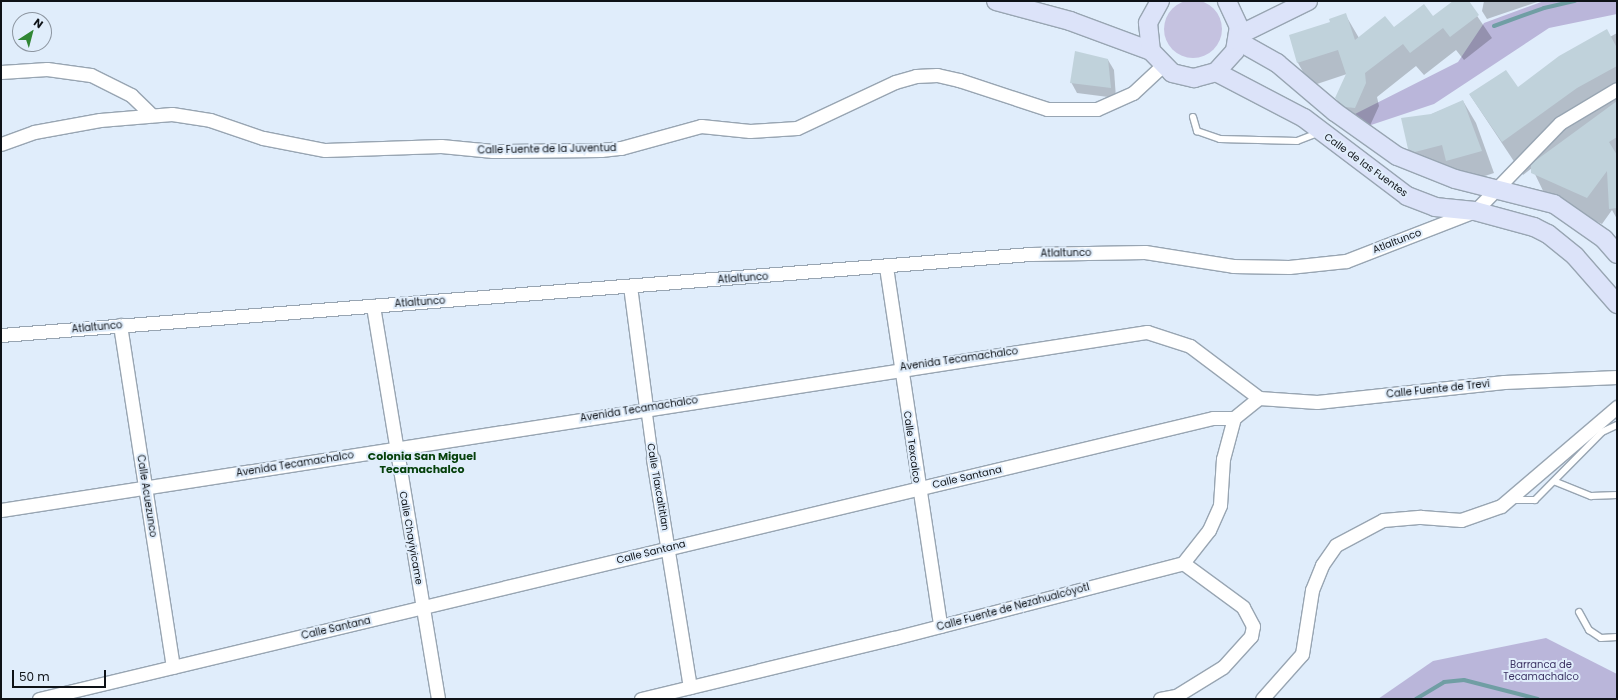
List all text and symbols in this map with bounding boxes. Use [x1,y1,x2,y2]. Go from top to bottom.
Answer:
north arrow [12,12,52,52]
text: N [30,14,47,32]
street label: Calle de las Fuentes [1322,131,1410,199]
street label: Calle Fuente de la Juventud [477,142,617,156]
street label: Atlaltunco [1371,226,1423,256]
street label: Atlaltunco [1040,247,1092,259]
street label: Atlaltunco [717,270,769,286]
street label: Atlaltunco [394,294,446,310]
street label: Atlaltunco [71,319,123,335]
street label: Avenida Tecamachalco [899,345,1019,373]
street label: Calle Fuente de Trevi [1386,378,1490,400]
street label: Avenida Tecamachalco [579,394,699,424]
street label: Calle Texcalco [901,410,923,484]
street label: Calle Tlaxcaltitlan [644,442,672,532]
street label: Avenida Tecamachalco [235,449,355,479]
district label: Colonia San Miguel Tecamachalco [368,450,476,476]
street label: Calle Acuezunco [135,454,159,538]
street label: Calle Santana [931,463,1003,491]
street label: Calle Chayiyicame [397,490,425,586]
street label: Calle Santana [615,538,687,566]
street label: Calle Fuente de Nezahualcóyotl [935,581,1091,633]
street label: Calle Santana [300,614,372,642]
park label: Barranca de Tecamachalco [1503,658,1579,682]
scale bar [14,662,108,688]
text: 50 m [19,668,50,685]

